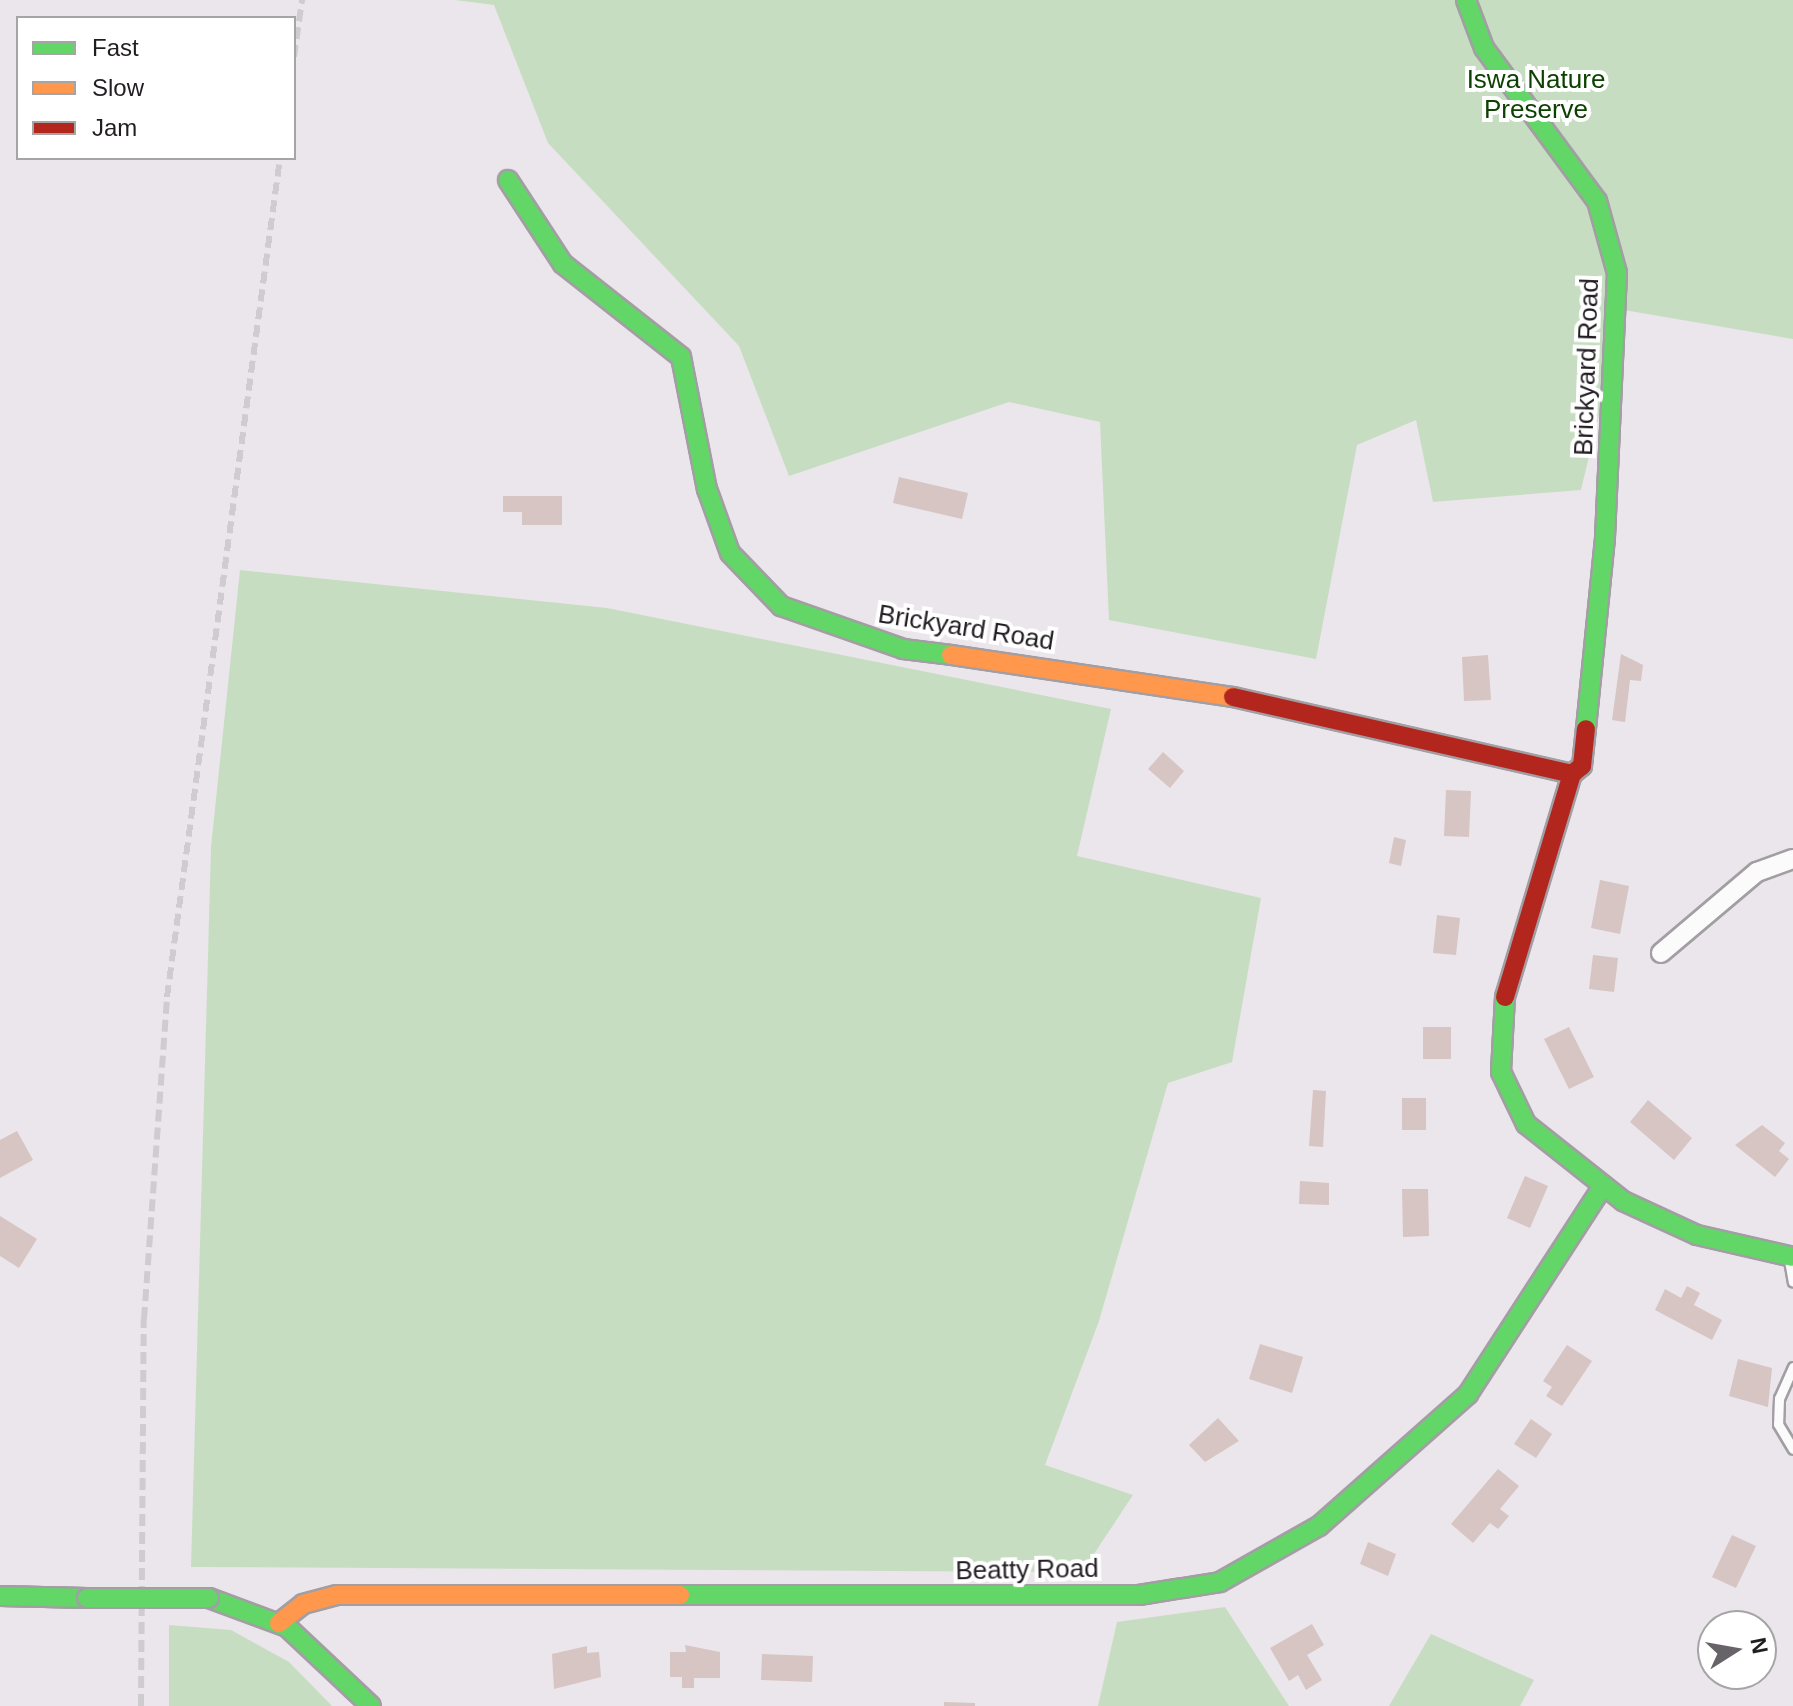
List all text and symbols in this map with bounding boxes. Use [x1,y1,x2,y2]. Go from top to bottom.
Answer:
legend [16,16,296,160]
text: Fast [92,34,139,61]
park label: Iswa Nature Preserve [1467,64,1605,126]
text: Slow [92,74,144,101]
text: Jam [92,114,137,141]
street label: Brickyard Road [1568,278,1606,456]
street label: Brickyard Road [876,599,1056,657]
street label: Beatty Road [955,1553,1099,1587]
north arrow [1697,1610,1777,1690]
text: N [1745,1636,1773,1656]

